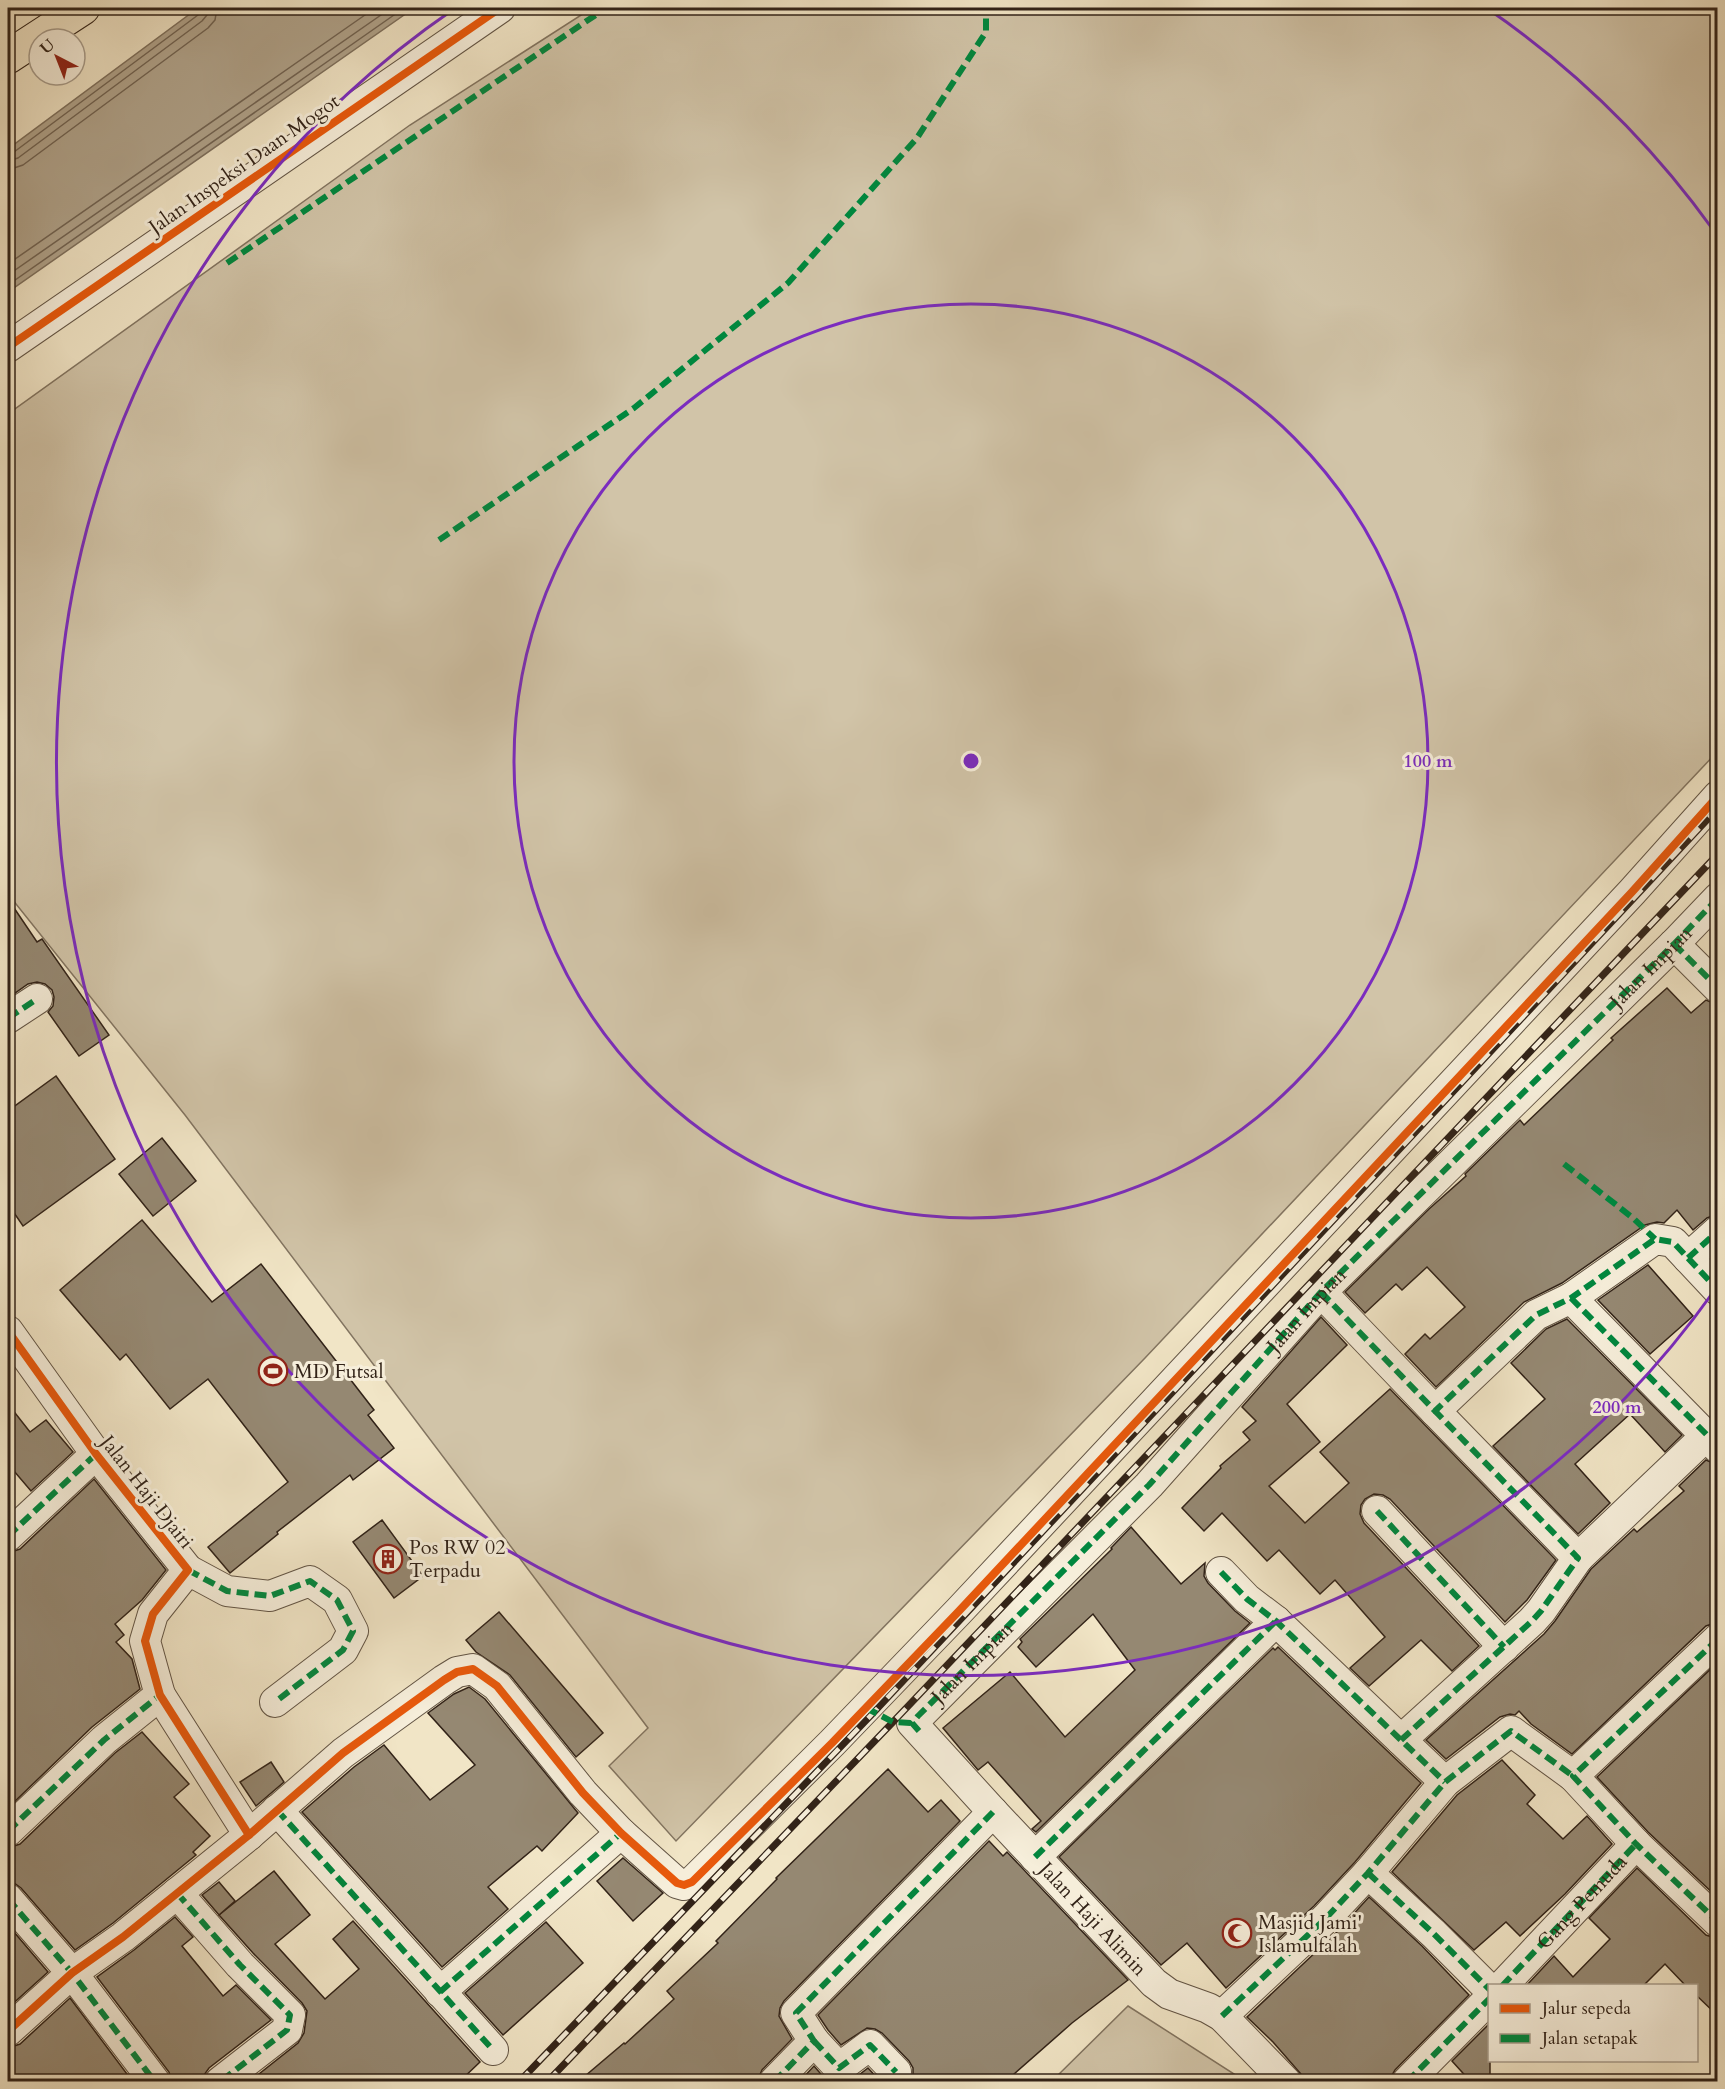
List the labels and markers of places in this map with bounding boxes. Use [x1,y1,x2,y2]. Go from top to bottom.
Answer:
centre of rings [961,751,981,771]
sports icon: MD Futsal [257,1355,289,1387]
place label: MD Futsal [294,1358,384,1385]
place label: Pos RW 02 Terpadu [409,1534,506,1584]
building icon: Pos RW 02 Terpadu [372,1543,404,1575]
place label: Masjid Jami' Islamulfalah [1258,1909,1362,1959]
mosque icon: Masjid Jami' Islamulfalah [1221,1917,1253,1949]

